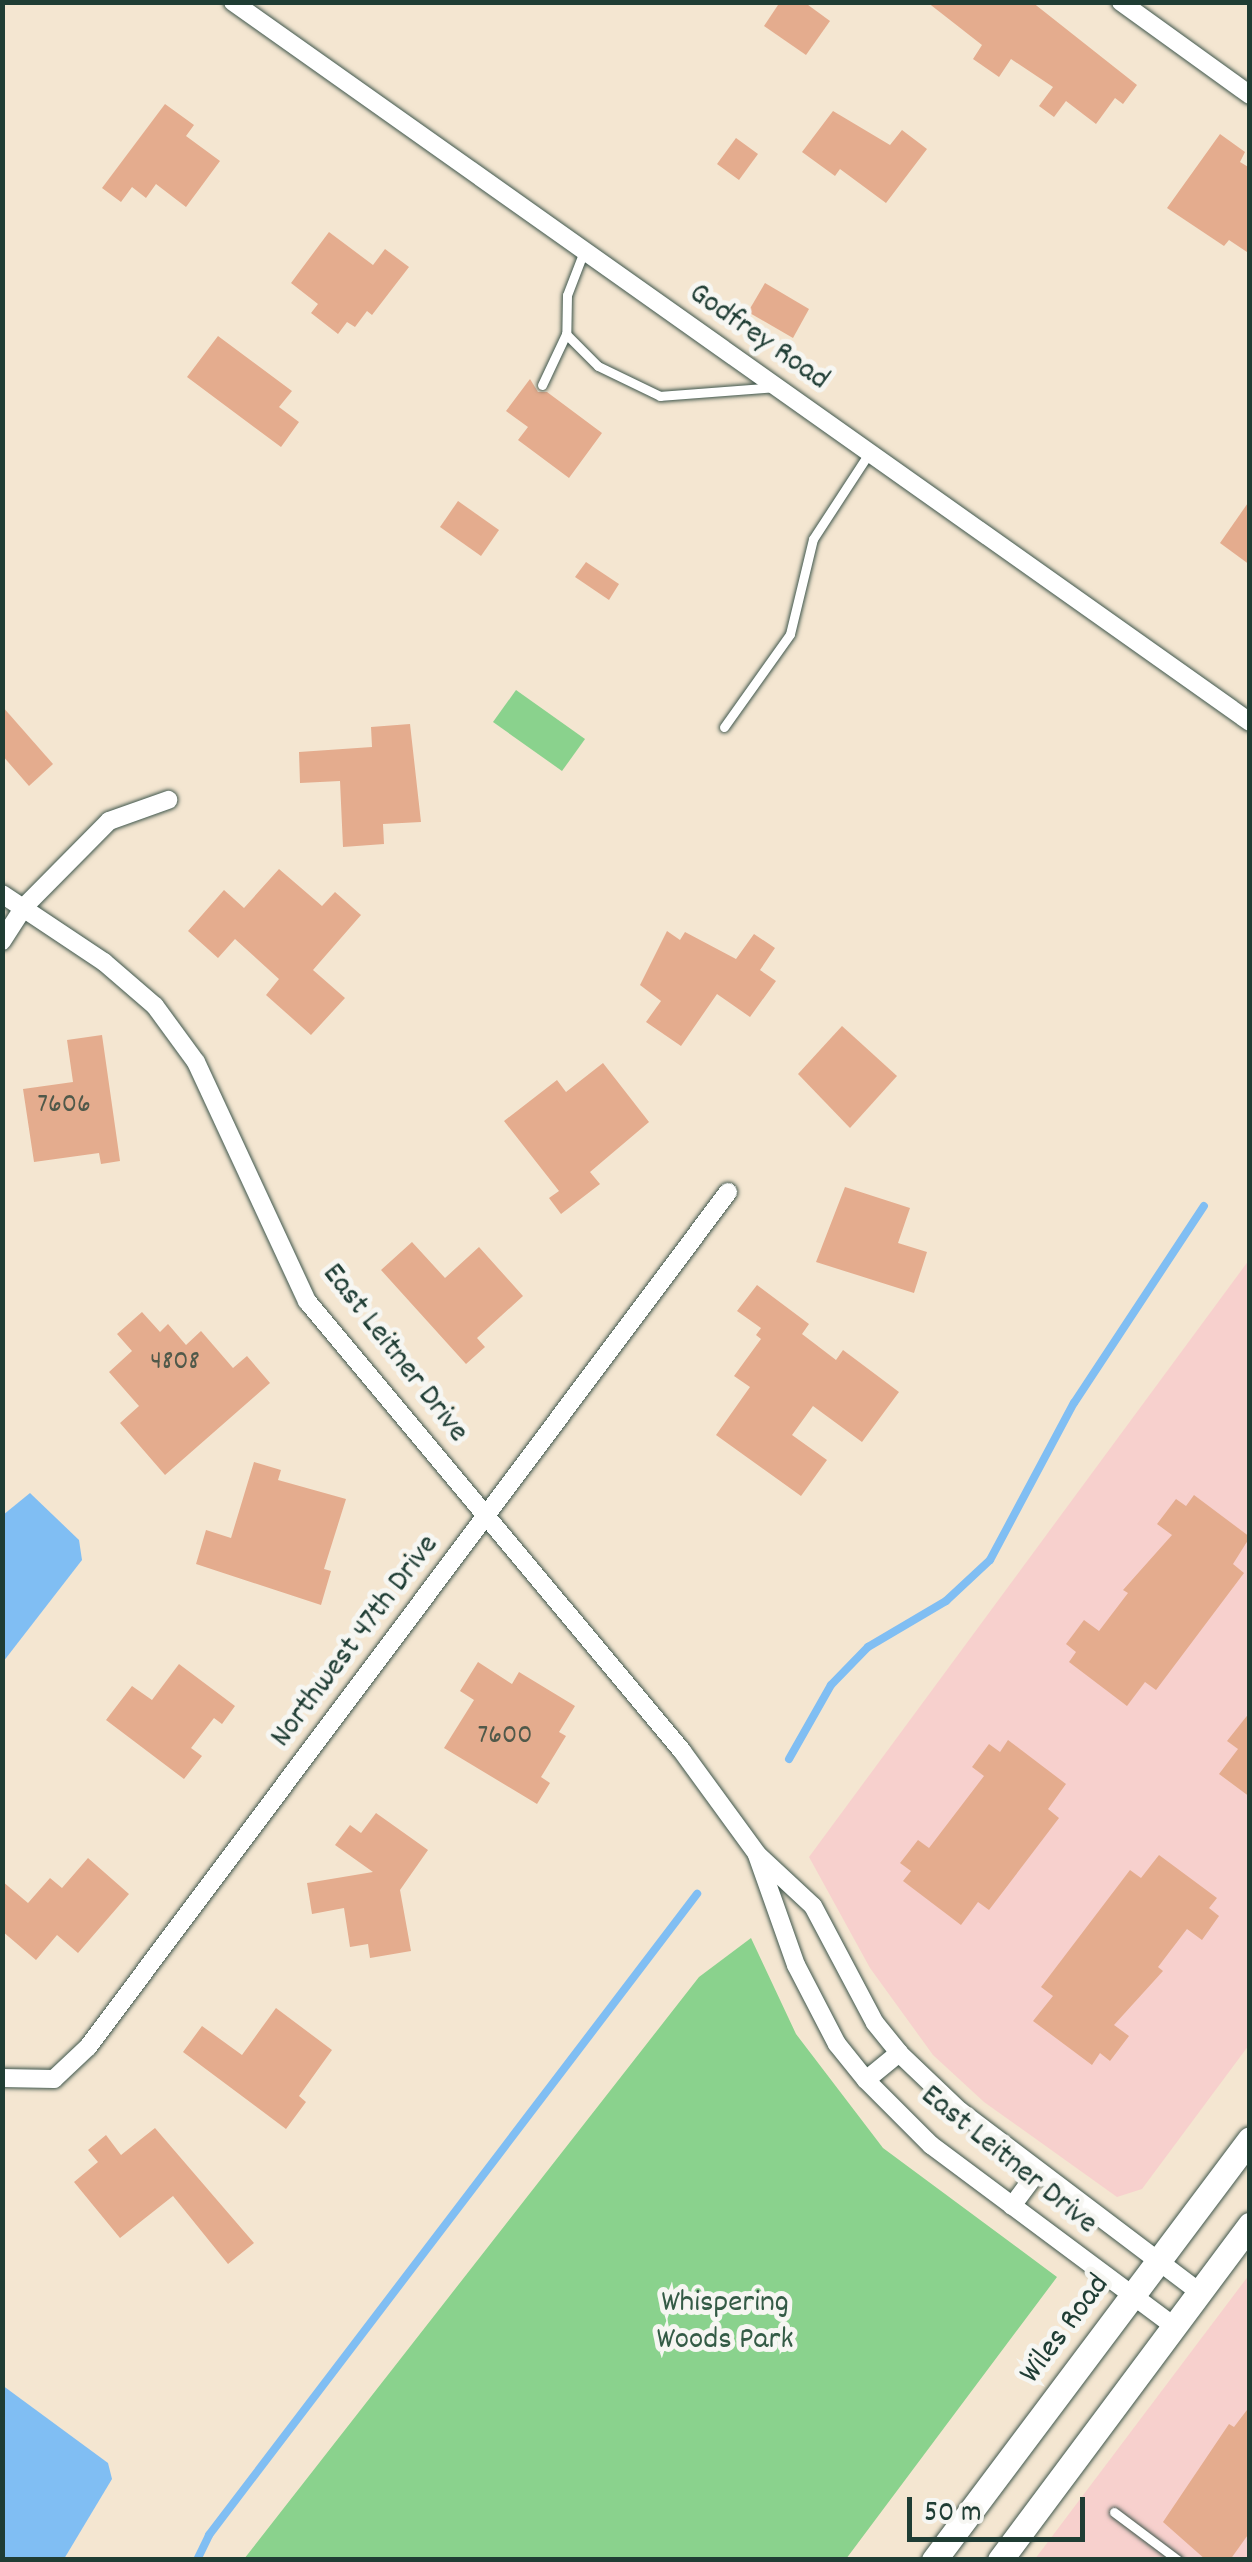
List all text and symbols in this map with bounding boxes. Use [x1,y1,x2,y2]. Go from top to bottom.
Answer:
street label: Godfrey Road [680,276,836,400]
house number: 7606 [37,1089,91,1123]
street label: East Leitner Drive [312,1257,476,1451]
house number: 4808 [150,1346,200,1380]
street label: Northwest 47th Drive [263,1528,449,1756]
house number: 7600 [478,1720,532,1754]
street label: East Leitner Drive [912,2078,1104,2244]
street label: Wiles Road [1013,2268,1119,2392]
park label: Whispering Woods Park [656,2286,794,2361]
scale bar [912,2477,1090,2539]
text: 50 m [924,2493,982,2536]

